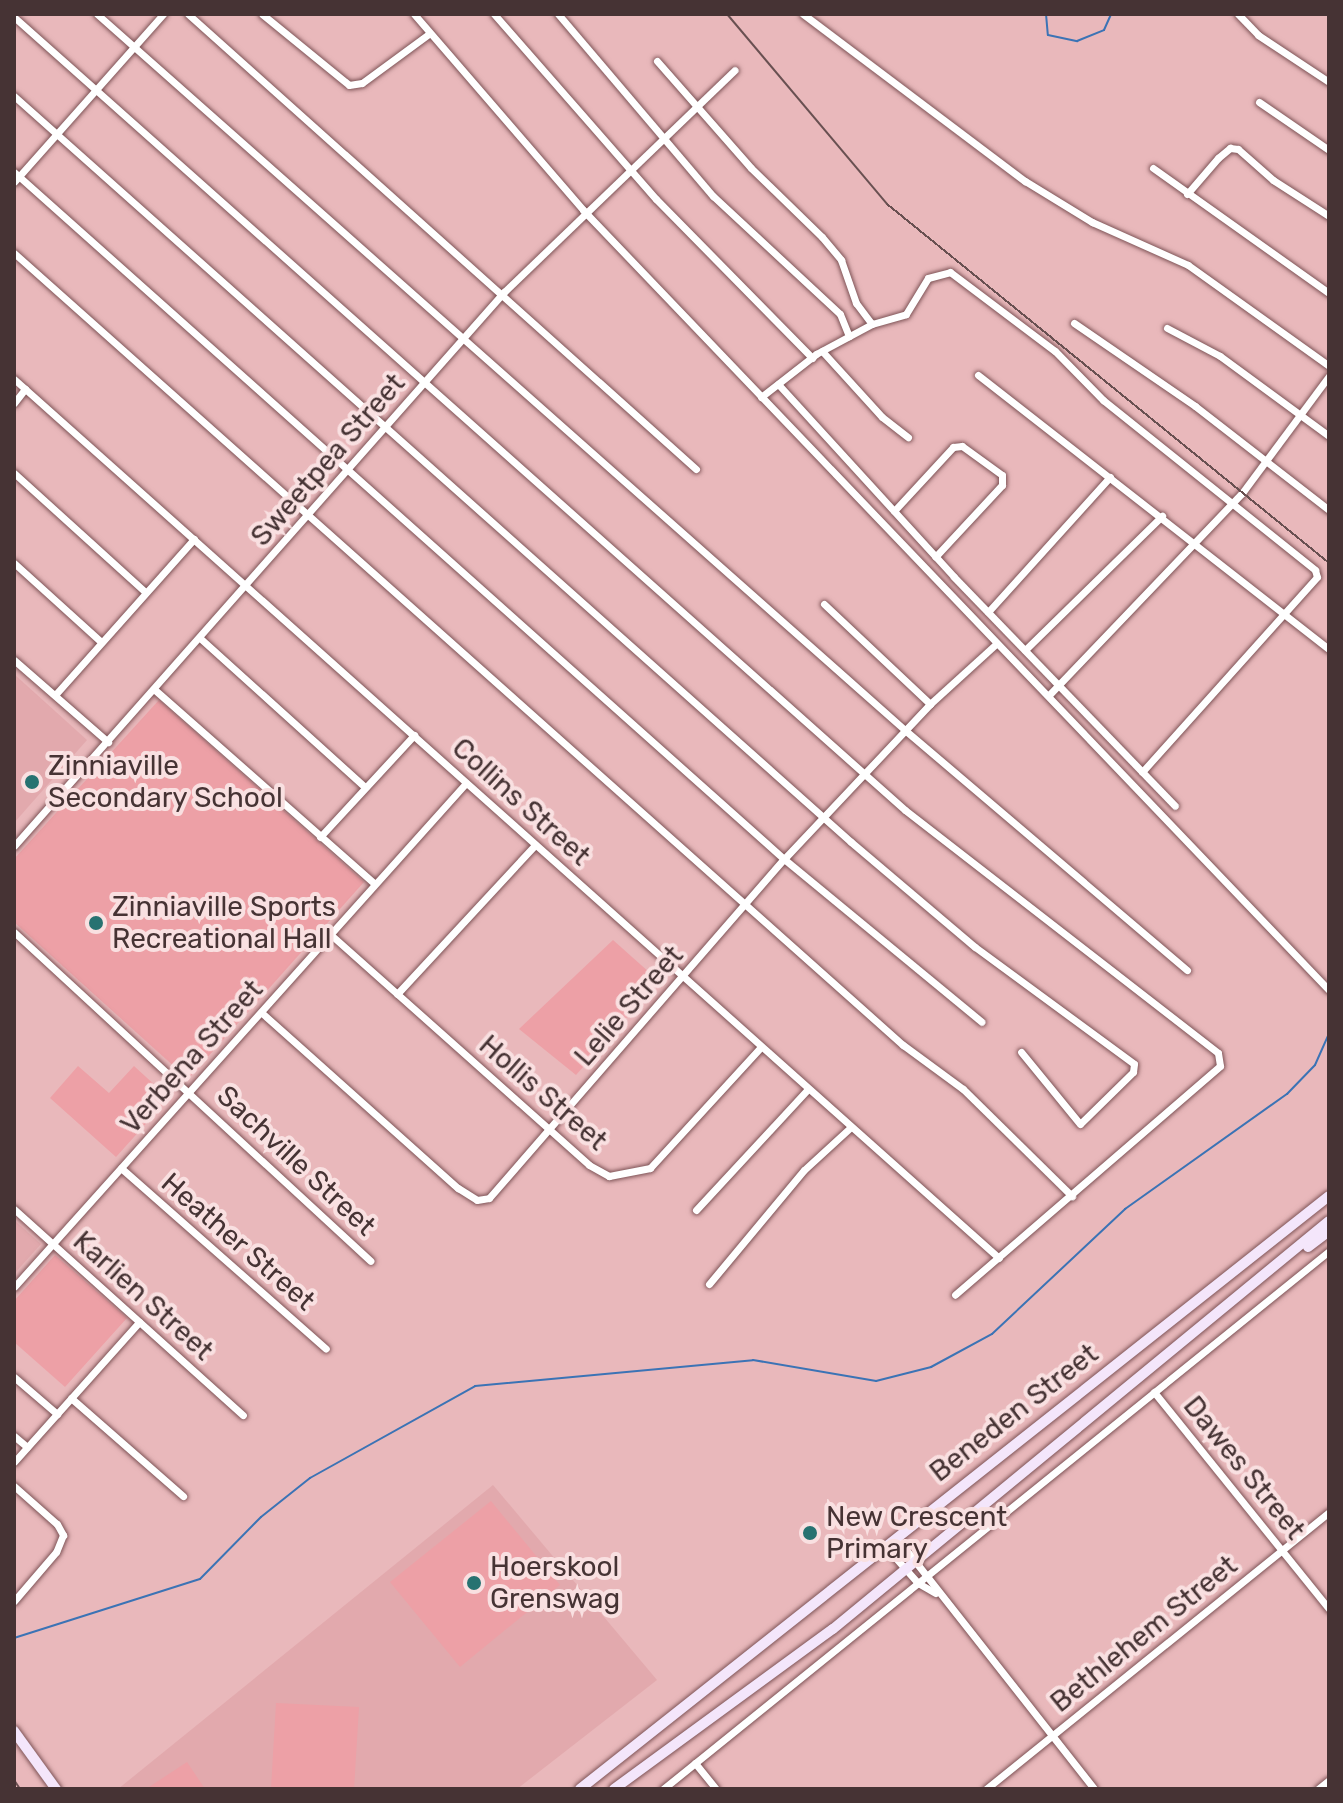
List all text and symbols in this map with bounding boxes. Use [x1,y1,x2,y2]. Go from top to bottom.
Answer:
street label: Sweetpea Street [244,367,412,553]
street label: Collins Street [445,731,597,873]
place label: Zinniaville Secondary School [48,749,284,815]
marker: Zinniaville Secondary School [23,773,41,791]
place label: Zinniaville Sports Recreational Hall [112,890,336,956]
marker: Zinniaville Sports Recreational Hall [87,914,105,932]
street label: Lelie Street [568,939,690,1073]
street label: Verbena Street [114,973,270,1141]
street label: Hollis Street [472,1028,614,1158]
street label: Sachville Street [210,1079,382,1243]
street label: Heather Street [154,1166,322,1318]
street label: Karlien Street [66,1224,220,1368]
street label: Beneden Street [923,1337,1105,1489]
street label: Dawes Street [1176,1390,1312,1546]
place label: New Crescent Primary [826,1500,1008,1566]
marker: New Crescent Primary [801,1524,819,1542]
street label: Bethlehem Street [1044,1549,1244,1719]
place label: Hoerskool Grenswag [490,1550,620,1616]
marker: Hoerskool Grenswag [465,1574,483,1592]

